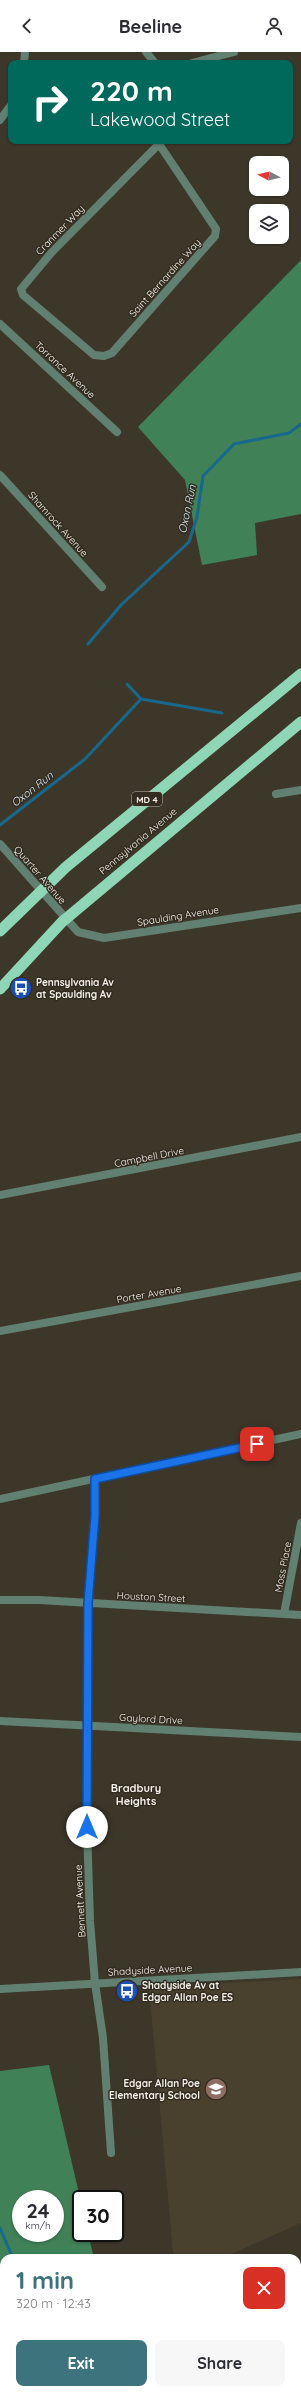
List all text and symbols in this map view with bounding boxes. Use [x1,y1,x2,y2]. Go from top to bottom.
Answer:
icon: back [16,15,38,37]
text: Beeline [119,15,182,38]
icon: person [263,15,285,37]
text: 220 m [90,73,173,108]
icon: right [24,76,76,128]
text: Lakewood Street [90,108,230,131]
north arrow [249,156,289,196]
map controls [249,156,289,244]
street label: Cranmer Way [33,202,87,258]
button: layers [249,204,289,244]
street label: Saint Bernardine Way [126,236,204,320]
street label: Torrance Avenue [32,339,98,402]
water label: Oxon Run [175,483,199,535]
street label: Shamrock Avenue [25,489,91,560]
water label: Oxon Run [8,768,56,810]
road number: MD 4 [132,792,162,806]
street label: Pennsylvania Avenue [96,804,180,877]
street label: Quarter Avenue [11,843,69,907]
street label: Spaulding Avenue [136,903,220,929]
bus stop icon: Pennsylvania Av at Spaulding Av [8,975,34,1001]
place label: Pennsylvania Av at Spaulding Av [36,976,114,1001]
street label: Campbell Drive [113,1144,185,1170]
street label: Porter Avenue [116,1282,183,1306]
pin [240,1427,274,1461]
icon: arrive [246,1433,268,1455]
street label: Moss Place [272,1540,294,1594]
street label: Houston Street [116,1589,186,1605]
street label: Gaylord Drive [119,1711,183,1727]
district label: Bradbury Heights [111,1781,161,1808]
position arrow [66,1806,108,1848]
street label: Bennett Avenue [72,1864,88,1938]
street label: Shadyside Avenue [107,1961,193,1979]
bus stop icon: Shadyside Av at Edgar Allan Poe ES [114,1978,140,2004]
place label: Shadyside Av at Edgar Allan Poe ES [142,1979,233,2004]
school or university icon: Edgar Allan Poe Elementary School [203,2076,229,2102]
place label: Edgar Allan Poe Elementary School [109,2077,200,2102]
speed limit sign: 30 [72,2190,124,2242]
text: 24 [26,2198,50,2223]
text: km/h [25,2219,51,2232]
text: 1 min [16,2265,74,2295]
button: close [243,2267,285,2309]
text: 320 m · 12:43 [16,2295,91,2311]
button: Exit [16,2340,147,2386]
button: Share [155,2340,285,2386]

